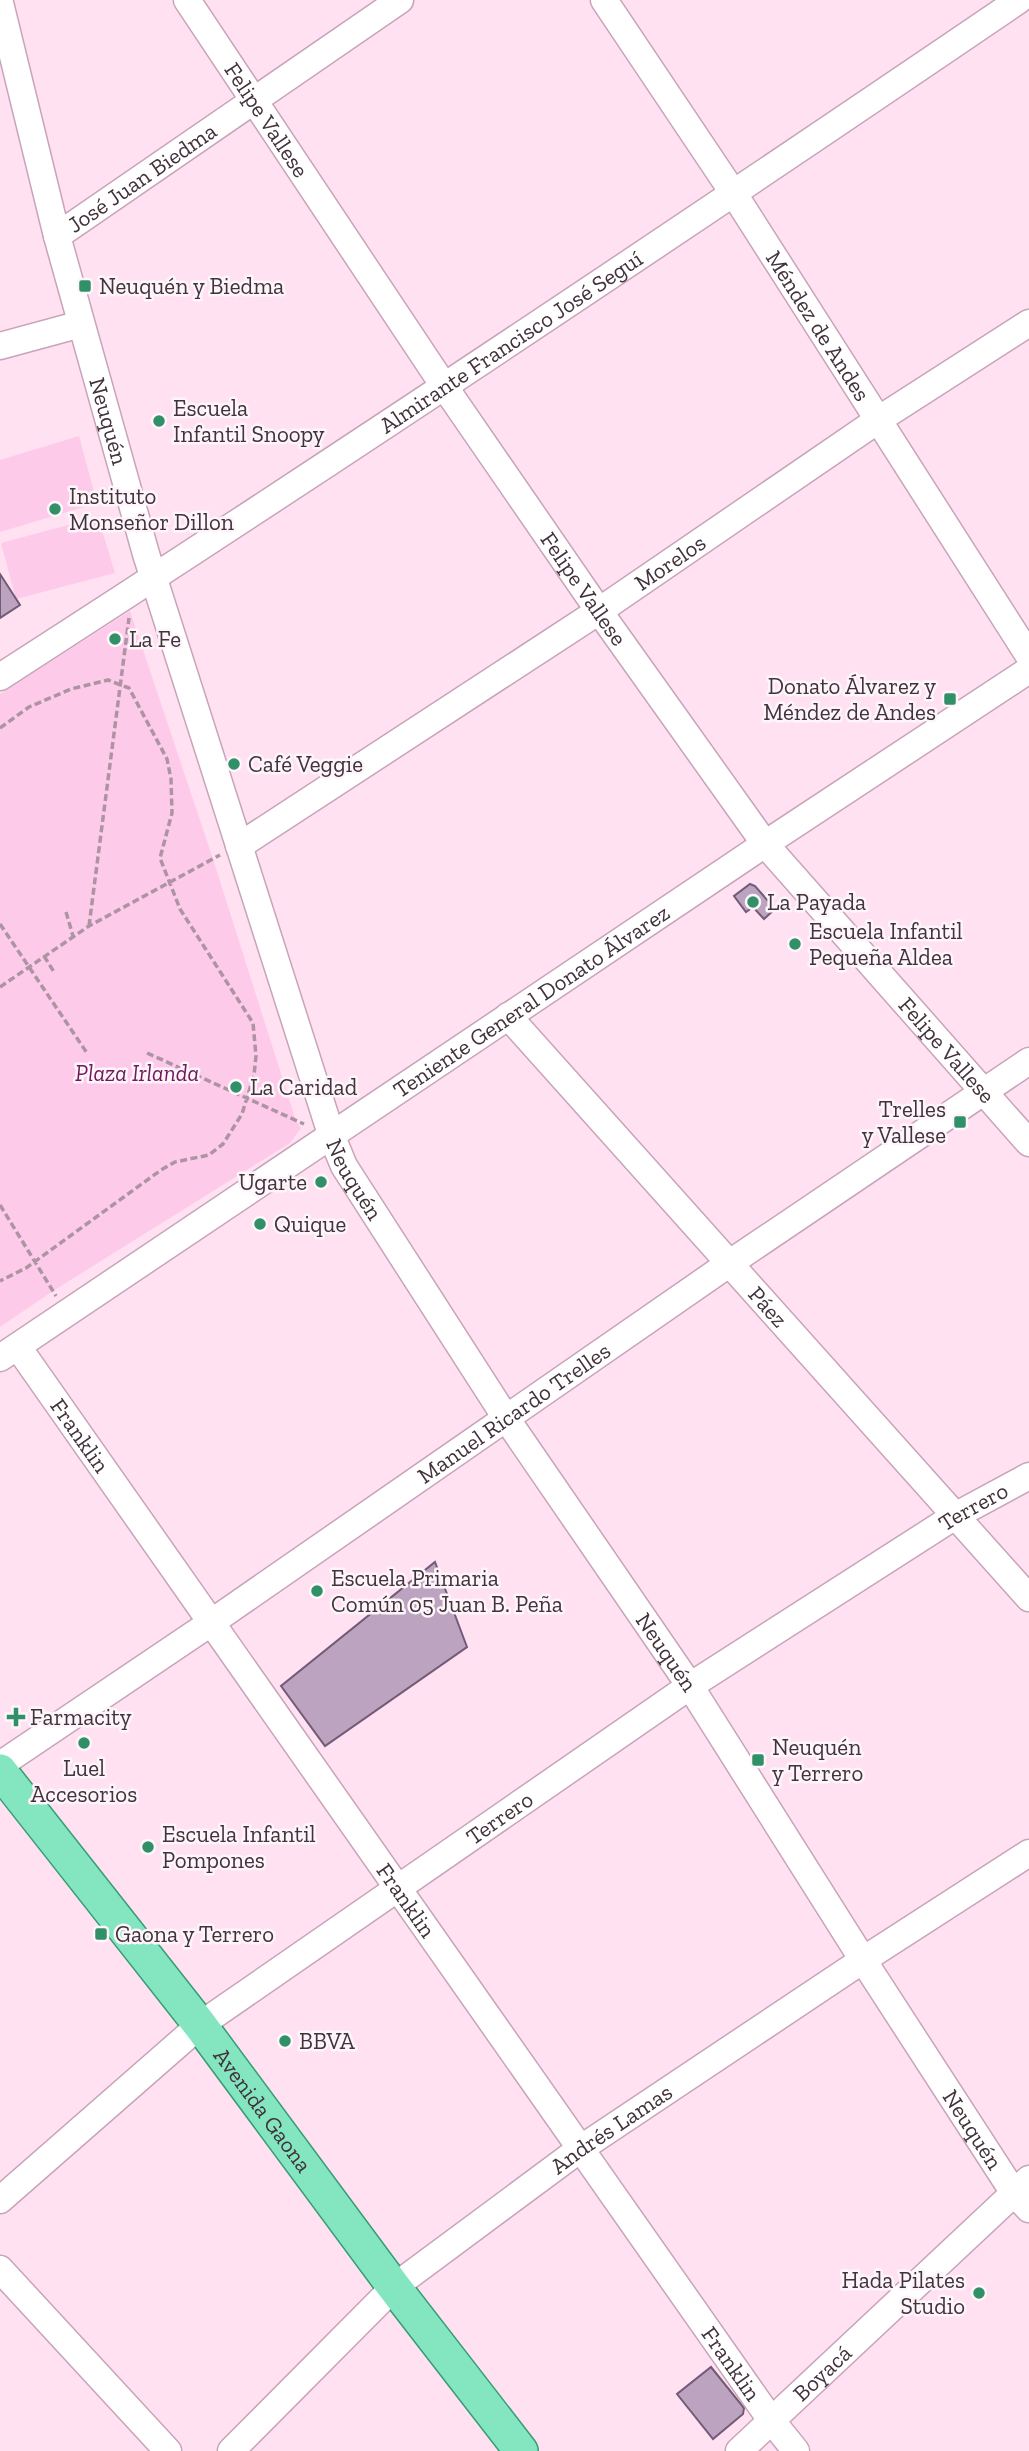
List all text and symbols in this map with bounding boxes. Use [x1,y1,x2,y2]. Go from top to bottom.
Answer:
street label: Felipe Vallese [219,57,315,183]
street label: José Juan Biedma [62,117,222,239]
street label: Almirante Francisco José Seguí [374,244,648,439]
street label: Méndez de Andes [760,246,876,406]
place label: Neuquén y Biedma [99,272,284,300]
marker: Neuquén y Biedma [77,278,93,294]
street label: Neuquén [83,374,134,468]
place label: Escuela Infantil Snoopy [173,394,325,448]
marker: Escuela Infantil Snoopy [151,413,167,429]
place label: Instituto Monseñor Dillon [69,482,234,536]
marker: Instituto Monseñor Dillon [47,501,63,517]
street label: Felipe Vallese [535,526,633,651]
street label: Morelos [629,528,711,597]
place label: La Fe [129,625,181,653]
marker: La Fe [107,631,123,647]
place label: Donato Álvarez y Méndez de Andes [763,672,936,726]
marker: Donato Álvarez y Méndez de Andes [942,691,958,707]
place label: Café Veggie [248,750,363,778]
marker: Café Veggie [226,756,242,772]
place label: La Payada [767,888,866,916]
marker: La Payada [745,894,761,910]
street label: Teniente General Donato Álvarez [388,898,675,1104]
place label: Escuela Infantil Pequeña Aldea [809,917,963,971]
marker: Escuela Infantil Pequeña Aldea [787,936,803,952]
street label: Felipe Vallese [893,991,1001,1109]
park label: Plaza Irlanda [75,1059,199,1087]
place label: La Caridad [250,1073,358,1101]
marker: La Caridad [228,1079,244,1095]
place label: Trelles y Vallese [862,1095,946,1149]
marker: Trelles y Vallese [952,1114,968,1130]
street label: Neuquén [320,1135,389,1225]
place label: Ugarte [238,1168,307,1196]
marker: Ugarte [313,1174,329,1190]
place label: Quique [274,1210,346,1238]
marker: Quique [252,1216,268,1232]
street label: Páez [742,1280,794,1333]
street label: Manuel Ricardo Trelles [412,1336,616,1489]
street label: Franklin [44,1393,116,1478]
street label: Terrero [933,1476,1013,1537]
place label: Escuela Primaria Común 05 Juan B. Peña [331,1564,563,1618]
marker: Escuela Primaria Común 05 Juan B. Peña [309,1583,325,1599]
street label: Neuquén [630,1607,704,1697]
place label: Farmacity [30,1703,132,1731]
marker: Farmacity [8,1709,24,1725]
place label: Neuquén y Terrero [772,1733,863,1787]
marker: Luel Accesorios [76,1735,92,1751]
marker: Neuquén y Terrero [750,1752,766,1768]
place label: Luel Accesorios [31,1754,137,1808]
street label: Terrero [461,1785,538,1851]
place label: Escuela Infantil Pompones [162,1820,316,1874]
marker: Escuela Infantil Pompones [140,1839,156,1855]
street label: Franklin [371,1858,442,1943]
place label: Gaona y Terrero [115,1920,274,1948]
marker: Gaona y Terrero [93,1926,109,1942]
place label: BBVA [299,2027,356,2055]
marker: BBVA [277,2033,293,2049]
street label: Avenida Gaona [208,2042,318,2178]
street label: Andrés Lamas [545,2077,677,2180]
street label: Neuquén [937,2084,1009,2175]
place label: Hada Pilates Studio [842,2266,965,2320]
marker: Hada Pilates Studio [971,2285,987,2301]
street label: Franklin [696,2321,767,2406]
street label: Boyacá [787,2339,857,2407]

